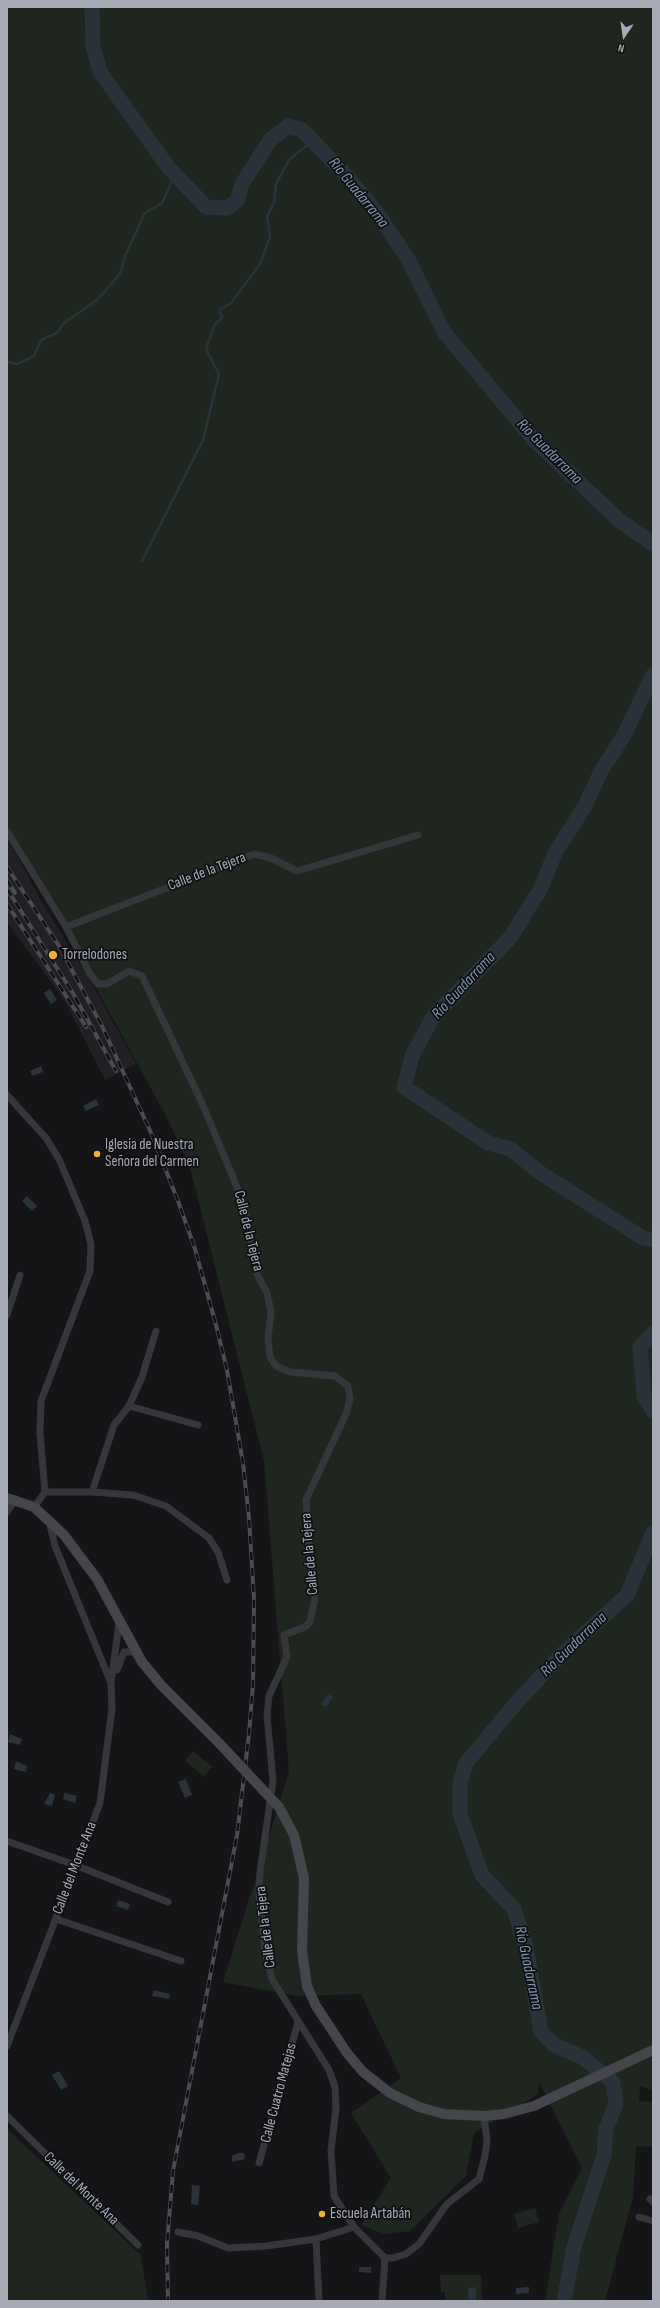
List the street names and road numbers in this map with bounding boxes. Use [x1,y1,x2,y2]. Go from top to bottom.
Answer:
street label: Calle de la Tejera [165,849,249,895]
street label: Calle de la Tejera [229,1189,267,1273]
street label: Calle de la Tejera [297,1512,323,1596]
street label: Calle del Monte Ana [49,1819,101,1917]
street label: Calle de la Tejera [252,1885,280,1969]
street label: Calle Cuatro Matejas [257,2041,301,2145]
street label: Calle del Monte Ana [40,2149,122,2229]

